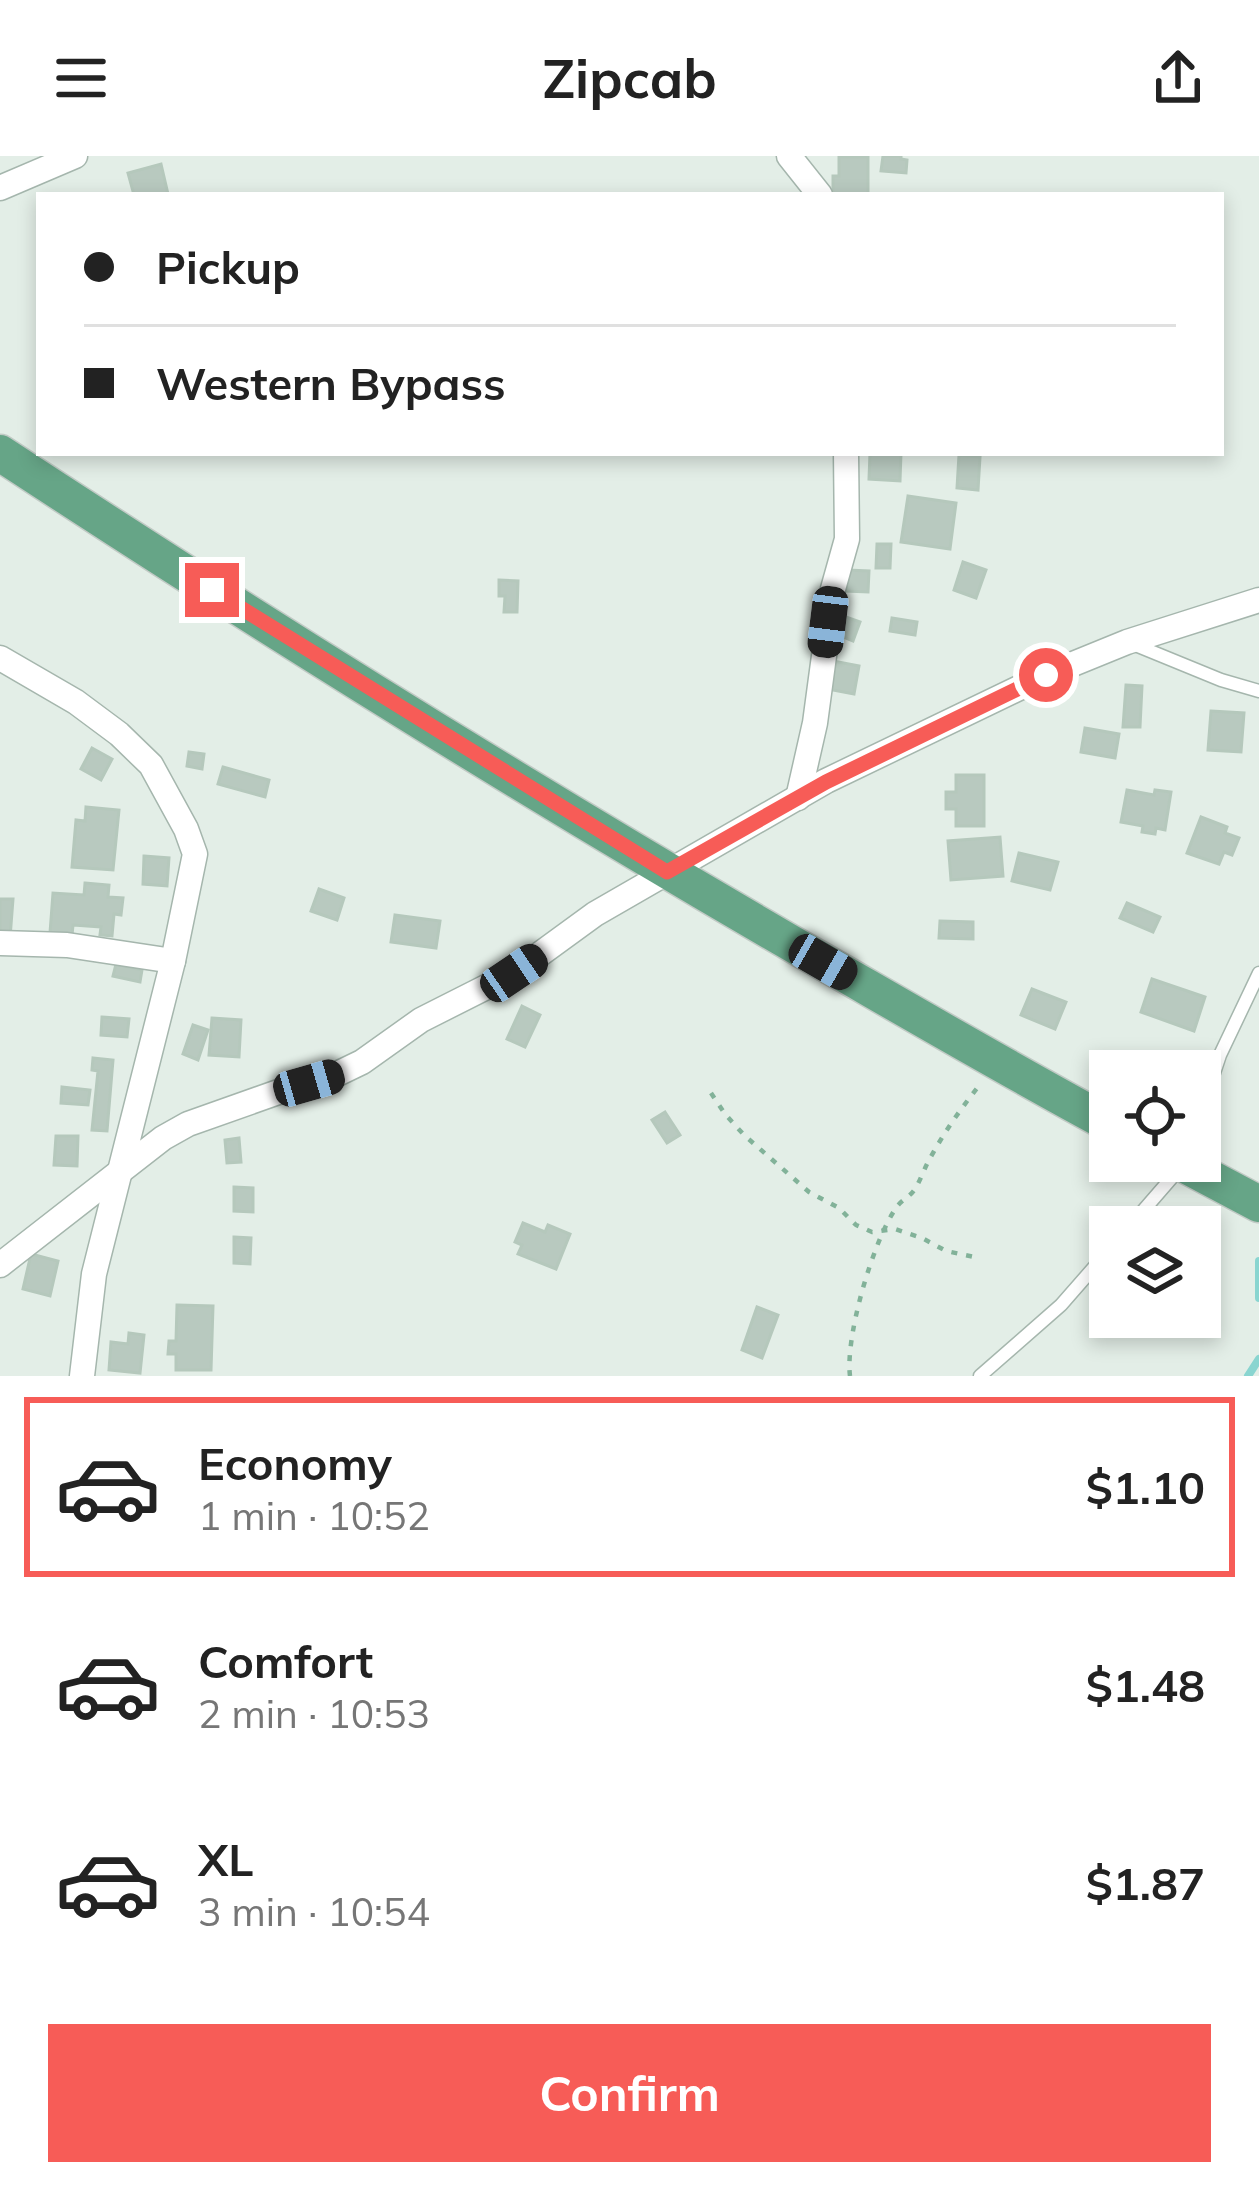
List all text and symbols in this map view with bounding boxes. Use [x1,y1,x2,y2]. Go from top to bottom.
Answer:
text: Zipcab [542,44,717,112]
icon: menu [48,45,114,111]
icon: share [1145,45,1211,111]
text: Pickup [156,239,300,295]
text: Western Bypass [156,355,506,411]
route end [185,563,239,617]
car [806,584,850,660]
route start [1019,648,1073,702]
car [783,928,863,996]
car [474,938,554,1008]
map controls [1089,1050,1221,1338]
button: locate [1089,1050,1221,1182]
car [269,1056,349,1110]
button: layers [1089,1206,1221,1338]
icon: car [54,1433,162,1541]
text: Economy [198,1435,392,1491]
text: $1.10 [1086,1459,1205,1515]
text: 1 min · 10:52 [198,1491,430,1540]
icon: car [54,1631,162,1739]
text: Comfort [198,1633,373,1689]
text: $1.48 [1086,1657,1205,1713]
text: 2 min · 10:53 [198,1689,430,1738]
icon: car [54,1829,162,1937]
text: XL [198,1831,253,1887]
text: $1.87 [1086,1855,1205,1911]
text: 3 min · 10:54 [198,1887,430,1936]
button: Confirm [48,2024,1211,2162]

